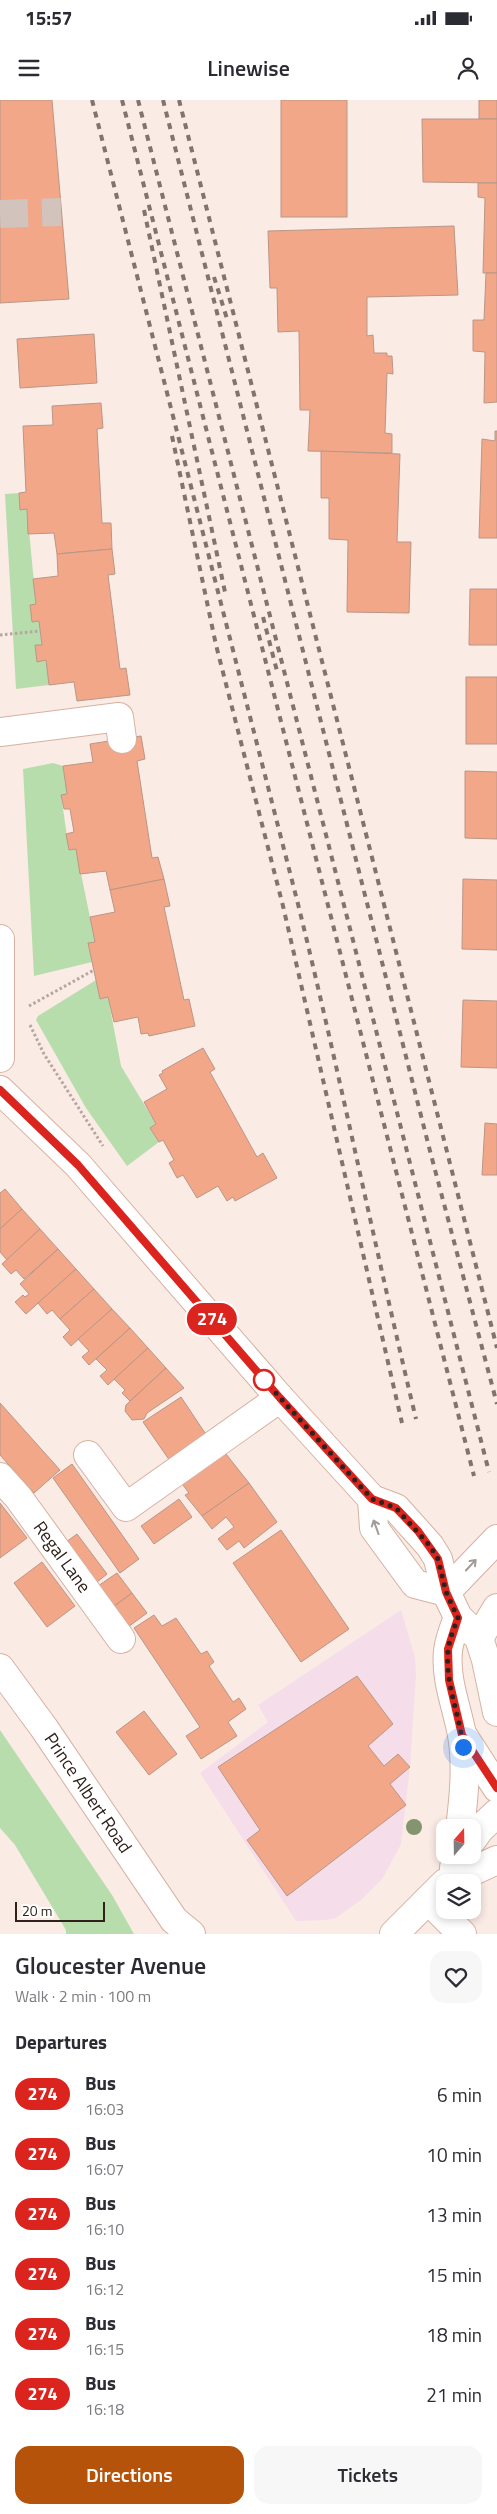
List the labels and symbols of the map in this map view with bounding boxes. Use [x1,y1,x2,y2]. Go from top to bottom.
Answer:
line badge: 274 [183,1303,241,1335]
unlabelled marker [253,1369,275,1391]
street label: Regal Lane [27,1515,98,1598]
one-way arrow [371,1519,381,1535]
one-way arrow [465,1558,477,1571]
street label: Prince Albert Road [38,1727,139,1858]
your location [451,1735,476,1760]
north arrow [436,1819,481,1864]
scale bar [15,1899,105,1922]

